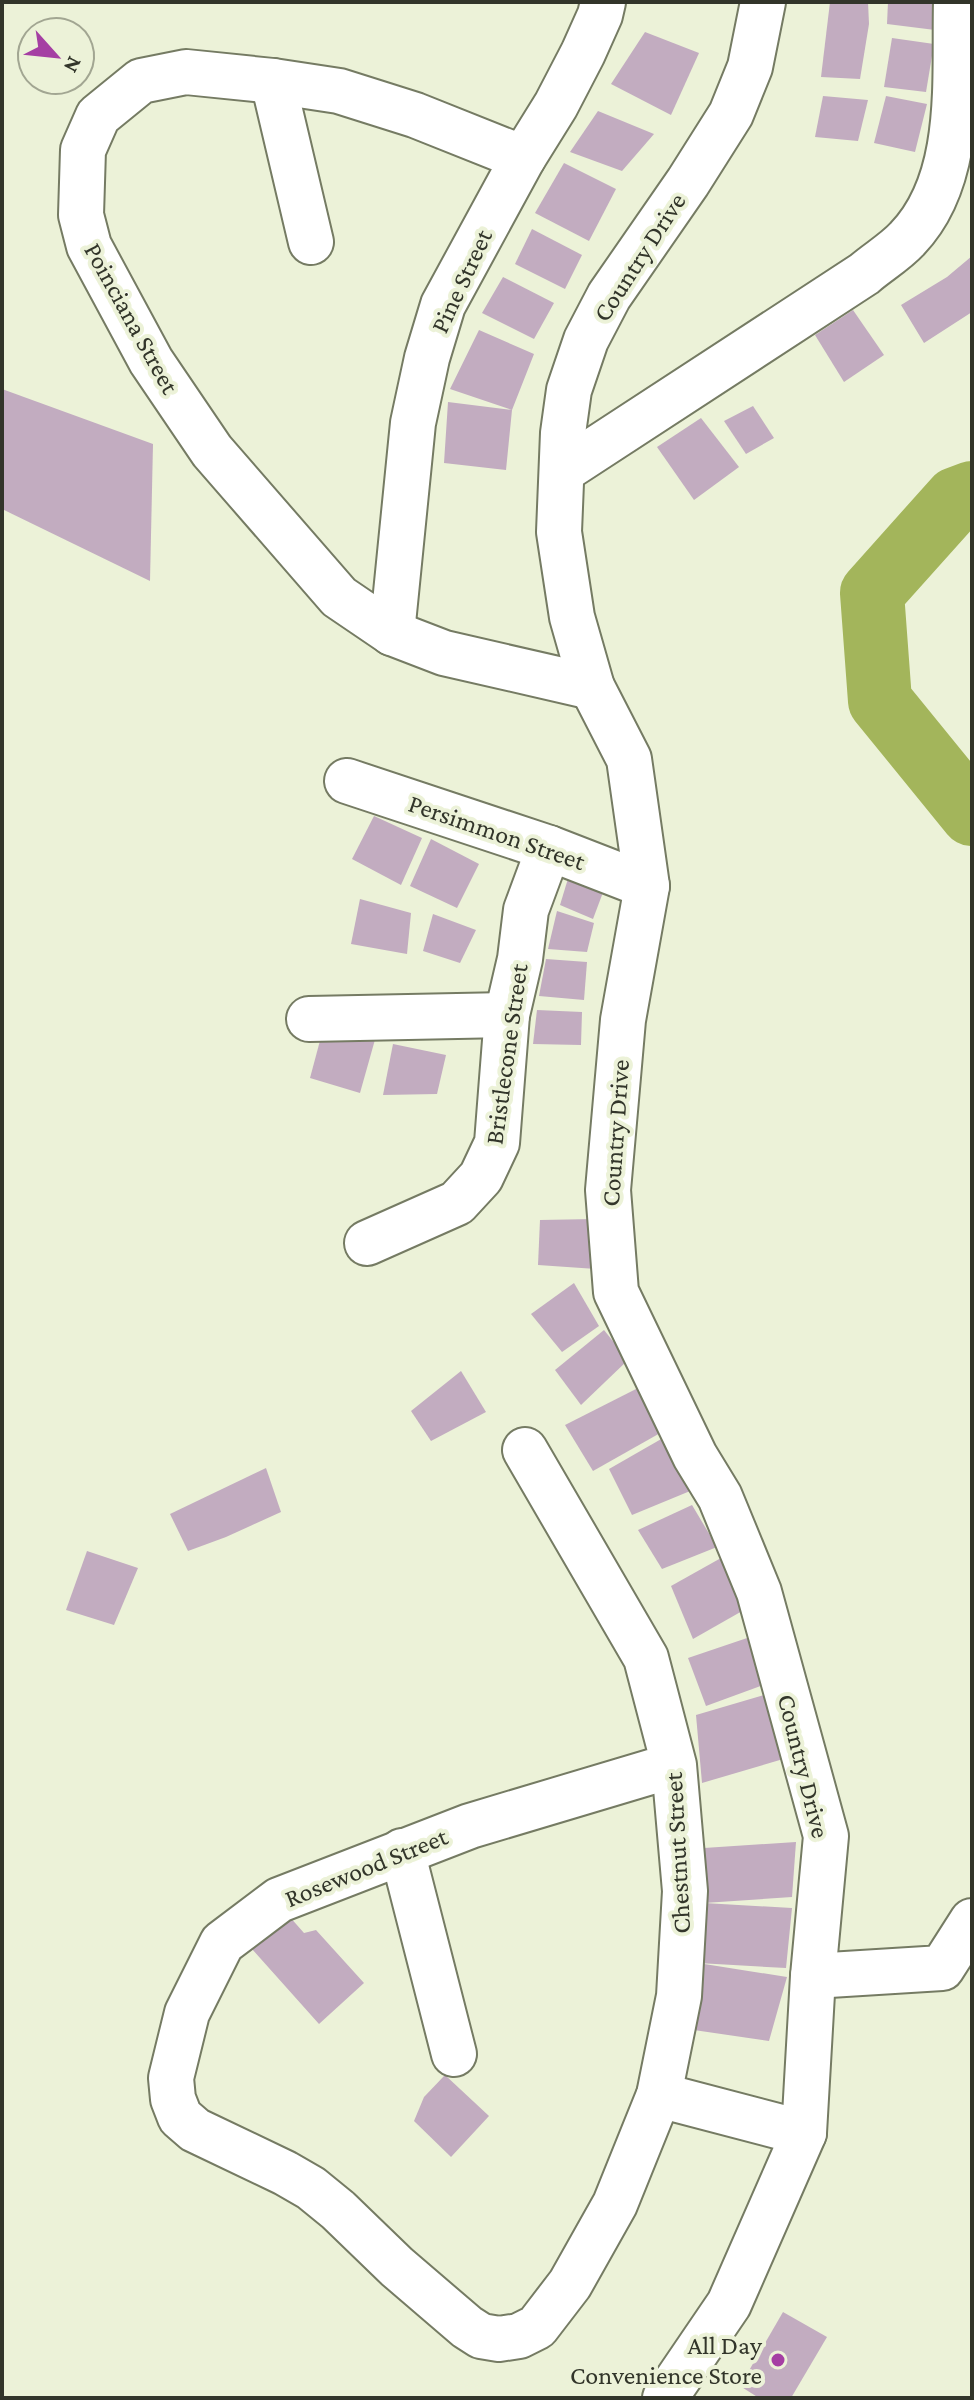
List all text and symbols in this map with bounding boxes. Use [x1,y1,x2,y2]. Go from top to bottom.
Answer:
north arrow [16,16,96,96]
text: N [59,52,88,77]
street label: Country Drive [587,188,692,327]
street label: Pine Street [425,224,498,338]
street label: Poinciana Street [78,238,185,399]
street label: Persimmon Street [405,789,589,876]
street label: Bristlecone Street [479,962,534,1146]
street label: Country Drive [596,1059,635,1207]
street label: Country Drive [772,1691,835,1841]
street label: Chestnut Street [659,1771,696,1934]
street label: Rosewood Street [281,1822,452,1913]
place label: All Day Convenience Store [570,2331,763,2390]
marker: All Day Convenience Store [769,2351,787,2369]

